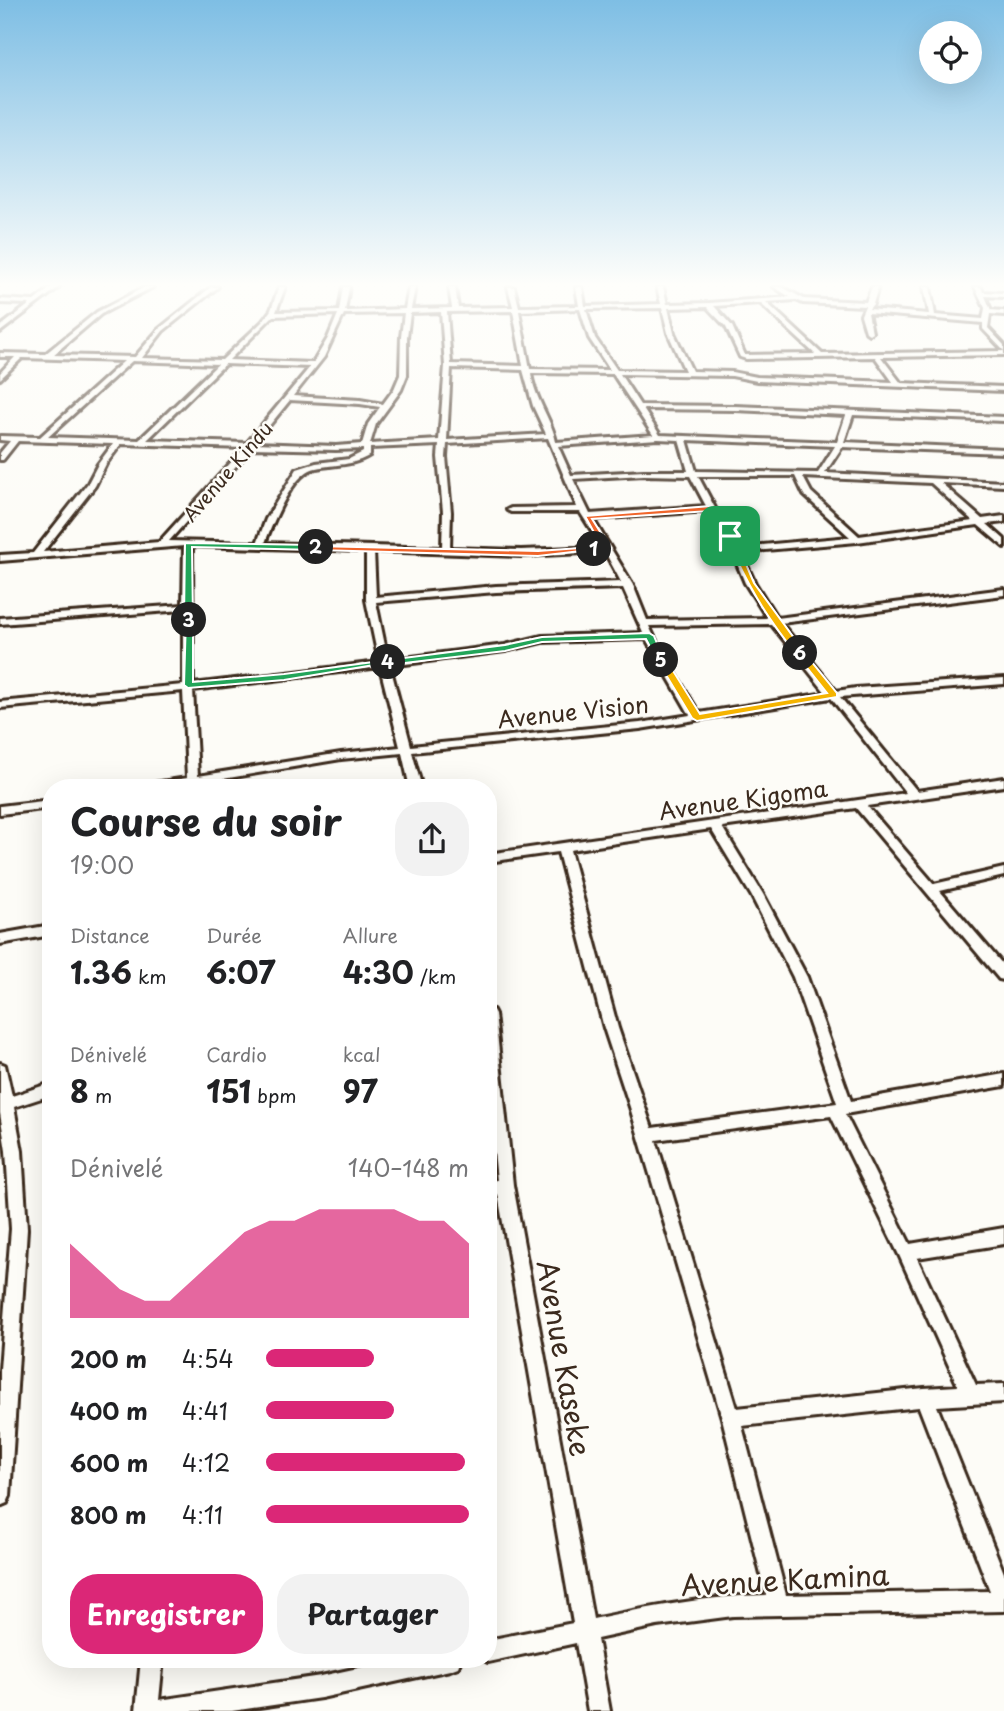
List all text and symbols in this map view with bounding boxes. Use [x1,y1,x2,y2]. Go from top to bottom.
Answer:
map controls [919,21,982,84]
button: locate [919,21,982,84]
street label: Avenue Kindu [176,415,278,527]
pin [700,506,760,566]
icon: arrive [711,517,749,555]
pin: 2 [298,530,334,564]
text: 2 [309,532,322,560]
pin: 1 [576,532,612,566]
text: 1 [589,534,598,562]
pin: 3 [172,602,206,638]
text: 3 [182,605,195,633]
pin: 6 [782,636,818,670]
text: 6 [793,638,806,666]
pin: 5 [644,642,678,678]
pin: 4 [370,644,406,680]
text: 5 [654,645,667,673]
text: 4 [381,647,394,675]
street label: Avenue Vision [496,686,650,736]
street label: Avenue Kigoma [656,770,830,828]
text: Course du soir [70,792,342,849]
button: share [395,802,469,876]
text: 19:00 [70,847,134,882]
text: Distance [70,921,150,949]
text: Durée [206,921,262,949]
text: Allure [343,921,398,949]
text: 1.36 [70,949,132,994]
text: 6:07 [206,949,276,994]
text: 4:30 [343,949,414,994]
text: km [132,962,167,990]
text: /km [414,962,456,990]
text: Dénivelé [70,1040,147,1068]
text: Cardio [206,1040,267,1068]
text: kcal [343,1040,381,1068]
text: 8 [70,1068,89,1113]
text: 151 [206,1068,251,1113]
text: 97 [343,1068,378,1113]
text: m [89,1081,112,1109]
text: bpm [251,1081,297,1109]
text: Dénivelé [70,1150,163,1185]
text: 140–148 m [348,1150,469,1185]
street label: Avenue Kaseke [527,1257,603,1459]
text: 200 m [70,1341,147,1376]
text: 4:54 [182,1341,234,1376]
text: 400 m [70,1393,148,1428]
text: 4:41 [182,1393,228,1428]
text: 600 m [70,1445,148,1480]
text: 4:12 [182,1445,230,1480]
text: 800 m [70,1497,147,1532]
text: 4:11 [182,1497,223,1532]
street label: Avenue Kamina [680,1552,891,1606]
button: Enregistrer [70,1574,263,1654]
button: Partager [277,1574,469,1654]

